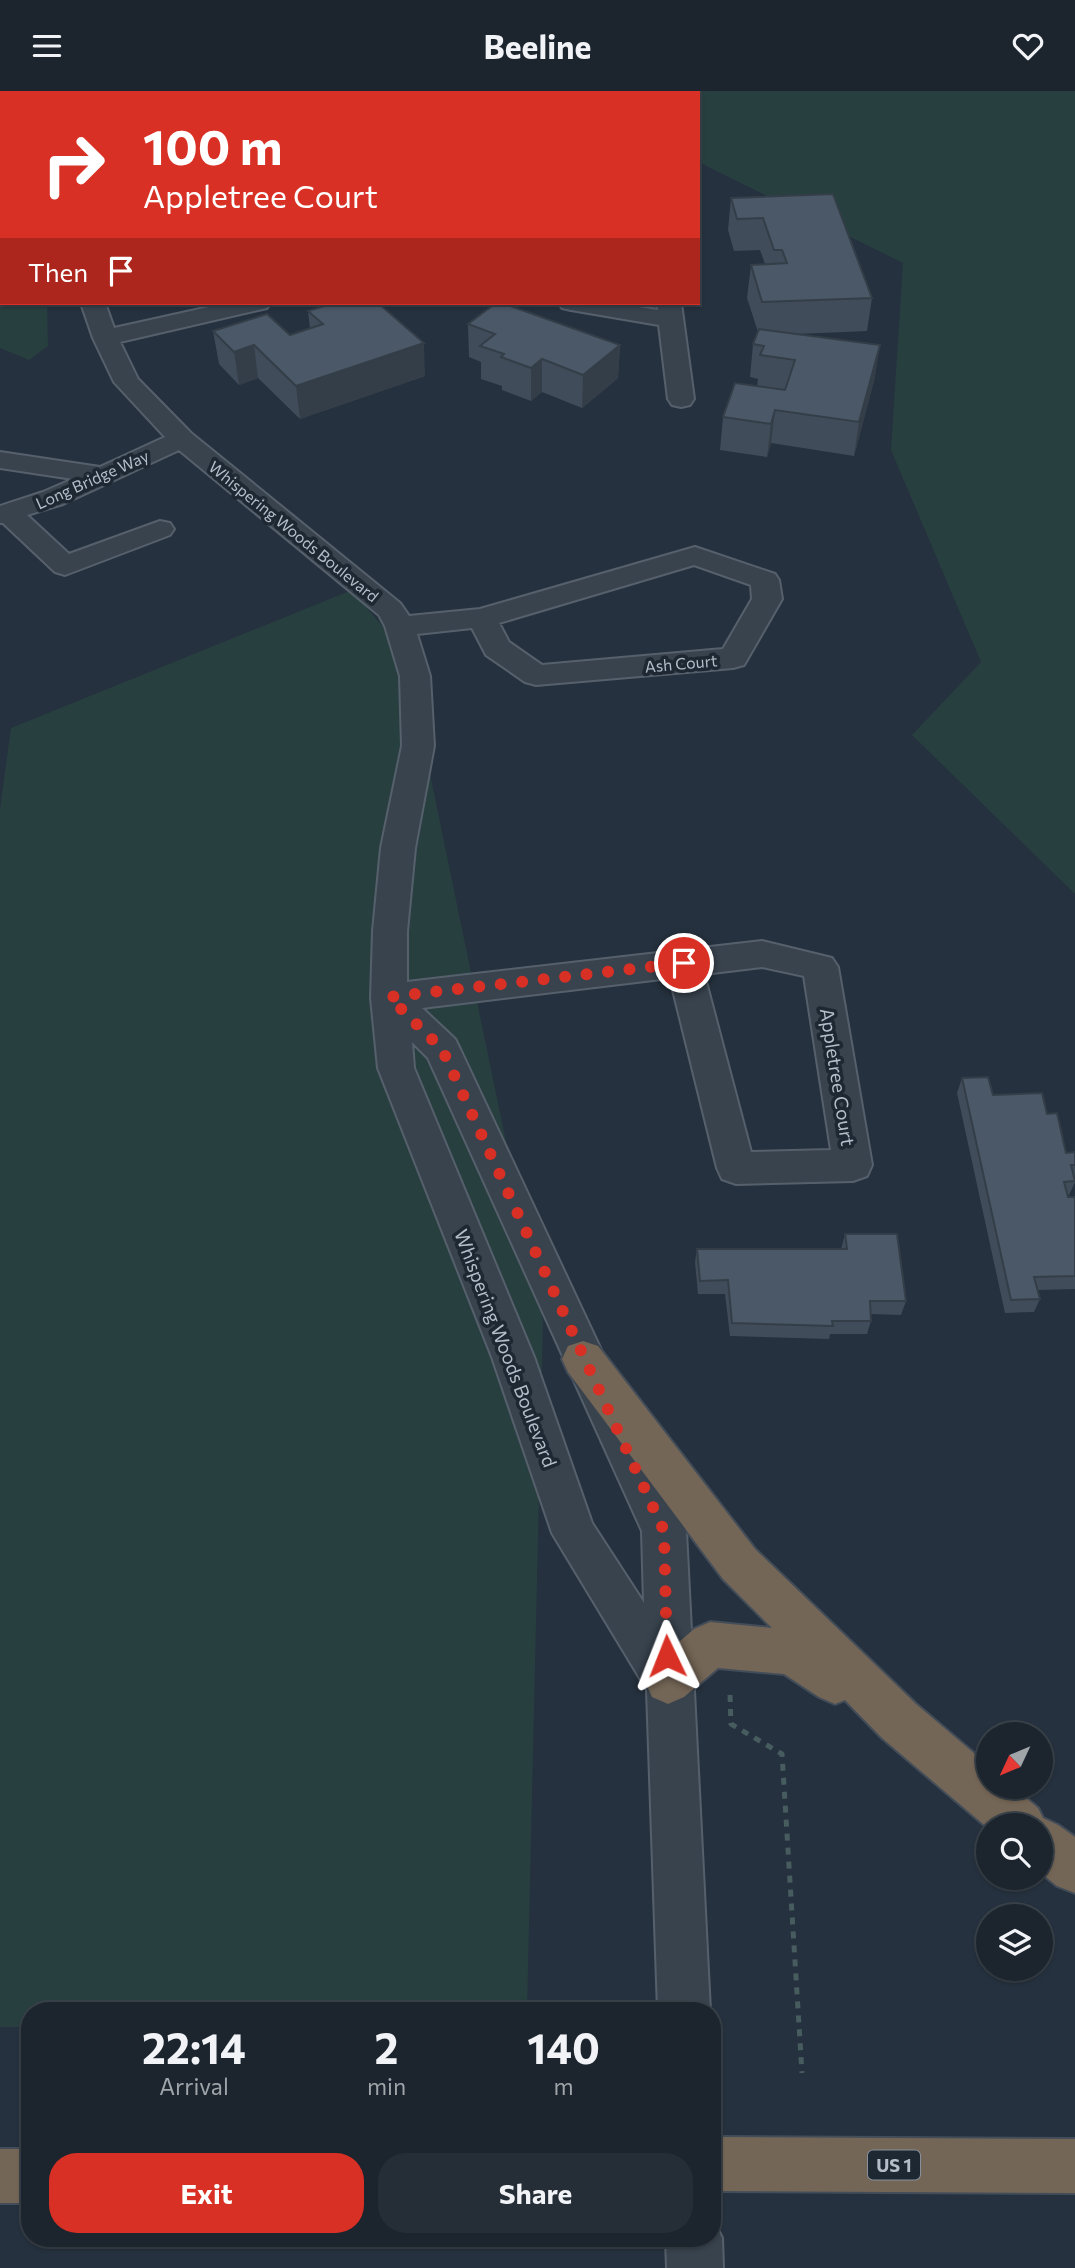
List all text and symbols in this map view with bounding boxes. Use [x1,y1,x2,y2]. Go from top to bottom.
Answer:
text: Beeline [484,26,591,66]
icon: menu [28,27,66,65]
icon: heart [1009,27,1047,65]
text: 100 m [143,115,282,175]
icon: right [28,119,119,210]
text: Appletree Court [143,175,378,215]
icon: arrive [102,252,140,290]
text: Then [28,256,88,287]
street label: Long Bridge Way [33,446,151,512]
street label: Whispering Woods Boulevard [205,457,383,605]
street label: Ash Court [644,650,719,676]
pin [654,933,714,993]
icon: arrive [665,944,703,982]
street label: Appletree Court [816,1006,860,1148]
street label: Whispering Woods Boulevard [450,1226,562,1470]
position arrow [630,1619,704,1693]
north arrow [976,1722,1054,1799]
map controls [976,1722,1053,1981]
button: search [976,1813,1053,1890]
button: layers [976,1904,1053,1981]
text: 22:14 [142,2021,246,2073]
text: 2 [375,2021,398,2073]
text: 140 [527,2021,600,2073]
text: Arrival [159,2072,229,2100]
text: min [367,2072,406,2100]
text: m [553,2072,574,2100]
road number: US 1 [868,2151,920,2179]
button: Exit [49,2153,364,2233]
button: Share [378,2153,693,2233]

